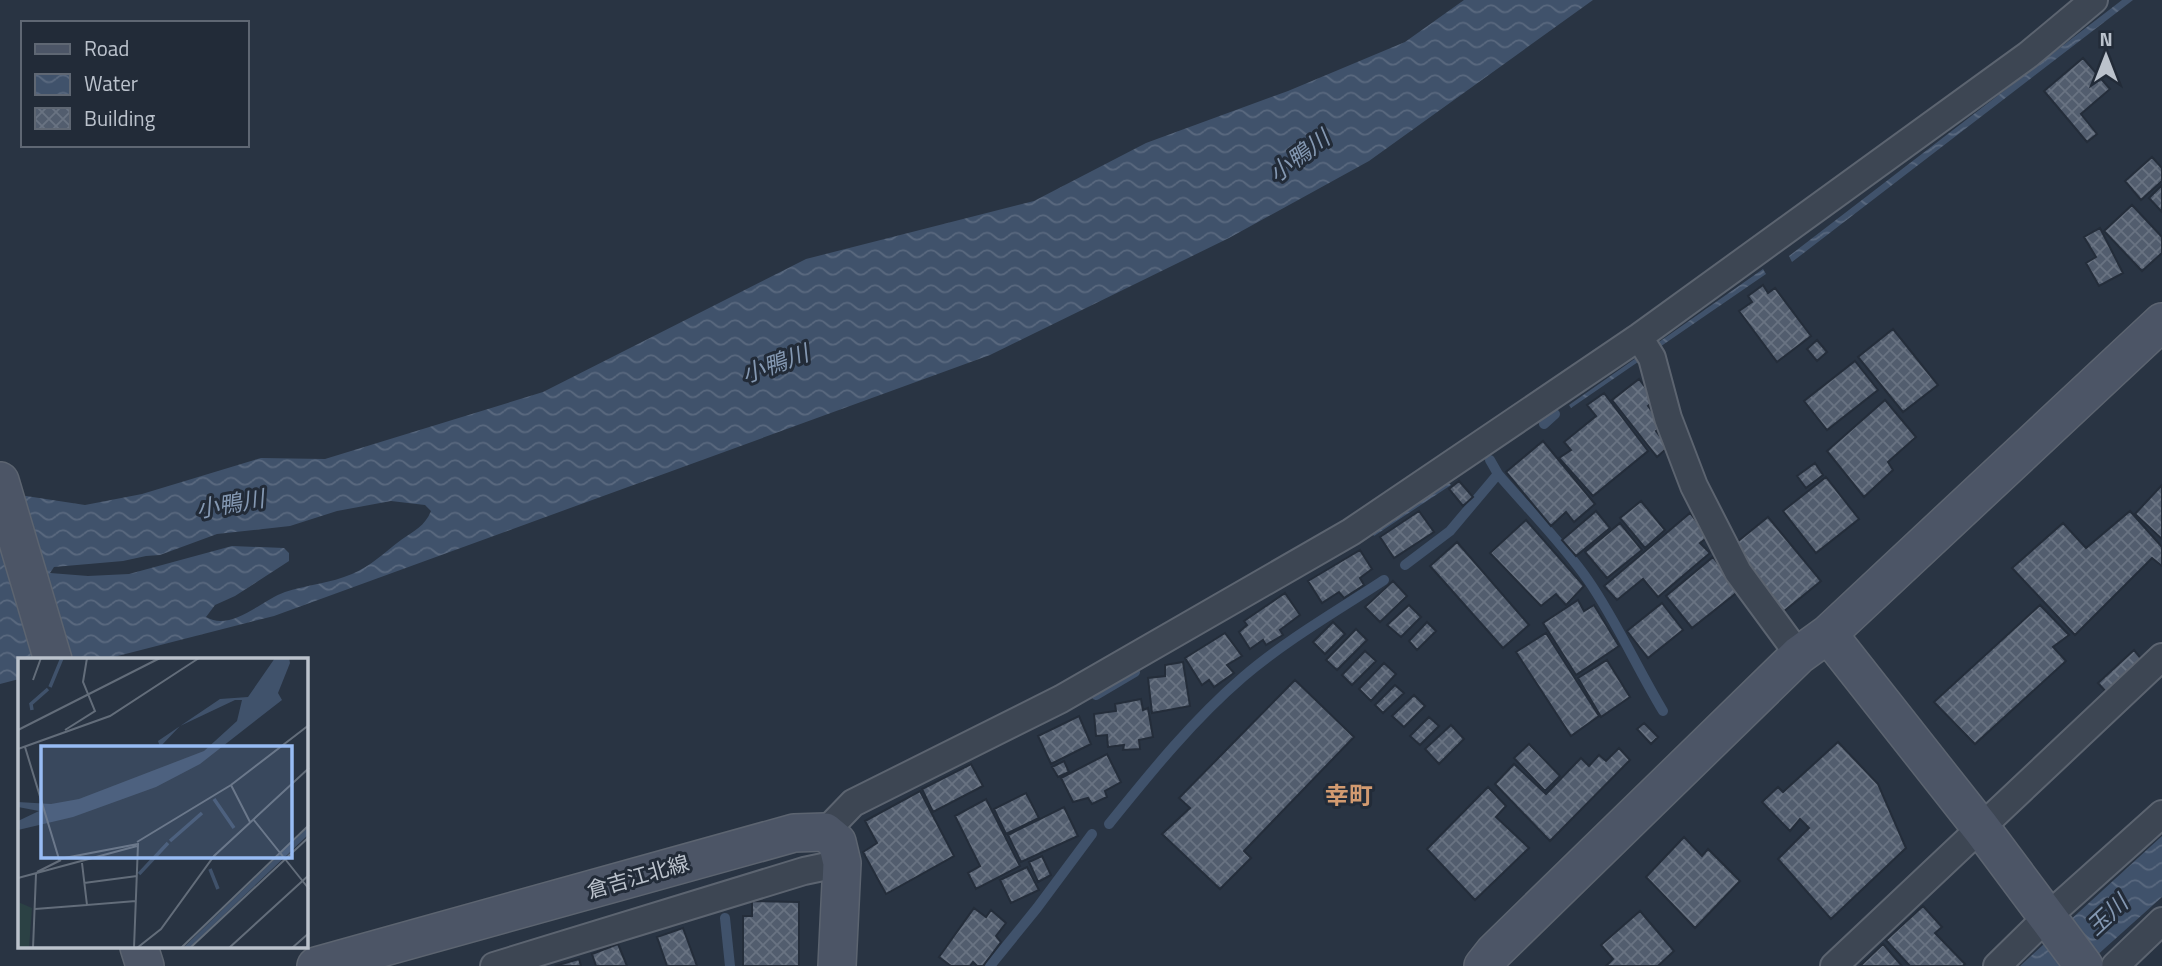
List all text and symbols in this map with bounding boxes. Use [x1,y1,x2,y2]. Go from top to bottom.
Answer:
legend [21,21,248,147]
north arrow [2071,21,2141,91]
text: N [2099,24,2113,53]
text: Road [84,32,129,64]
text: Water [84,67,138,99]
text: Building [84,102,156,134]
water label: 小鴨川 [1261,119,1339,190]
water label: 小鴨川 [736,334,816,392]
water label: 小鴨川 [193,480,270,527]
inset map [18,658,308,948]
district label: 幸町 [1325,777,1373,813]
street label: 倉吉江北線 [583,846,693,906]
water label: 玉川 [2078,884,2138,943]

